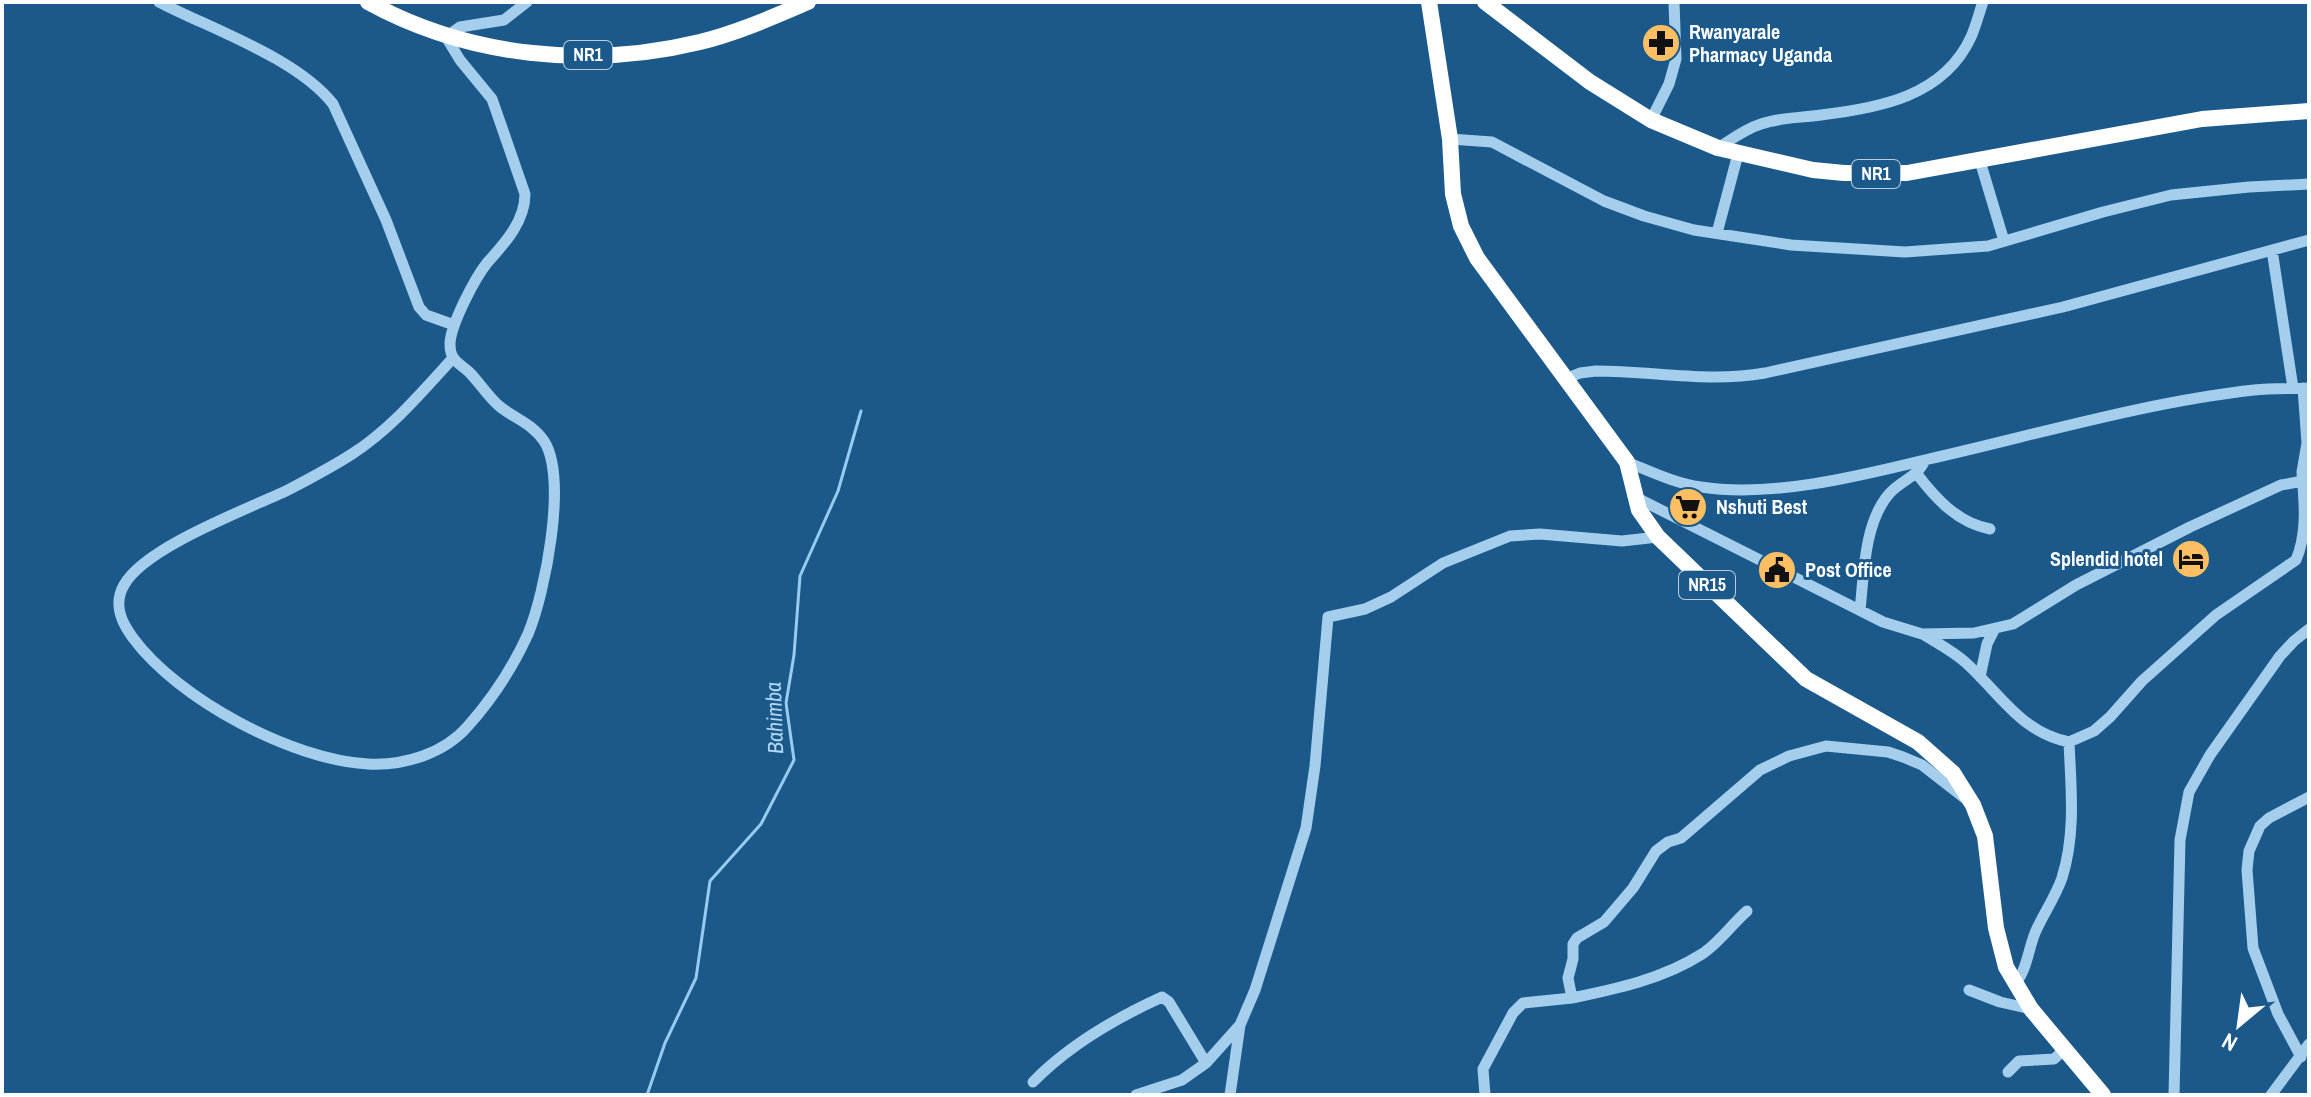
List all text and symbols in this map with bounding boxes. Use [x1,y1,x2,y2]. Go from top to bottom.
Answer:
place label: Rwanyarale Pharmacy Uganda [1689,18,1832,68]
pharmacy icon: Rwanyarale Pharmacy Uganda [1640,22,1682,64]
road number: NR1 [564,41,612,69]
road number: NR1 [1852,160,1900,188]
supermarket icon: Nshuti Best [1667,486,1709,528]
place label: Nshuti Best [1716,493,1808,520]
hotel icon: Splendid hotel [2170,538,2212,580]
place label: Splendid hotel [2050,545,2163,572]
public building icon: Post Office [1756,549,1798,591]
place label: Post Office [1805,556,1892,583]
road number: NR15 [1679,571,1735,599]
water label: Bahimba [758,681,790,755]
north arrow [2199,985,2279,1065]
text: N [2216,1026,2242,1059]

